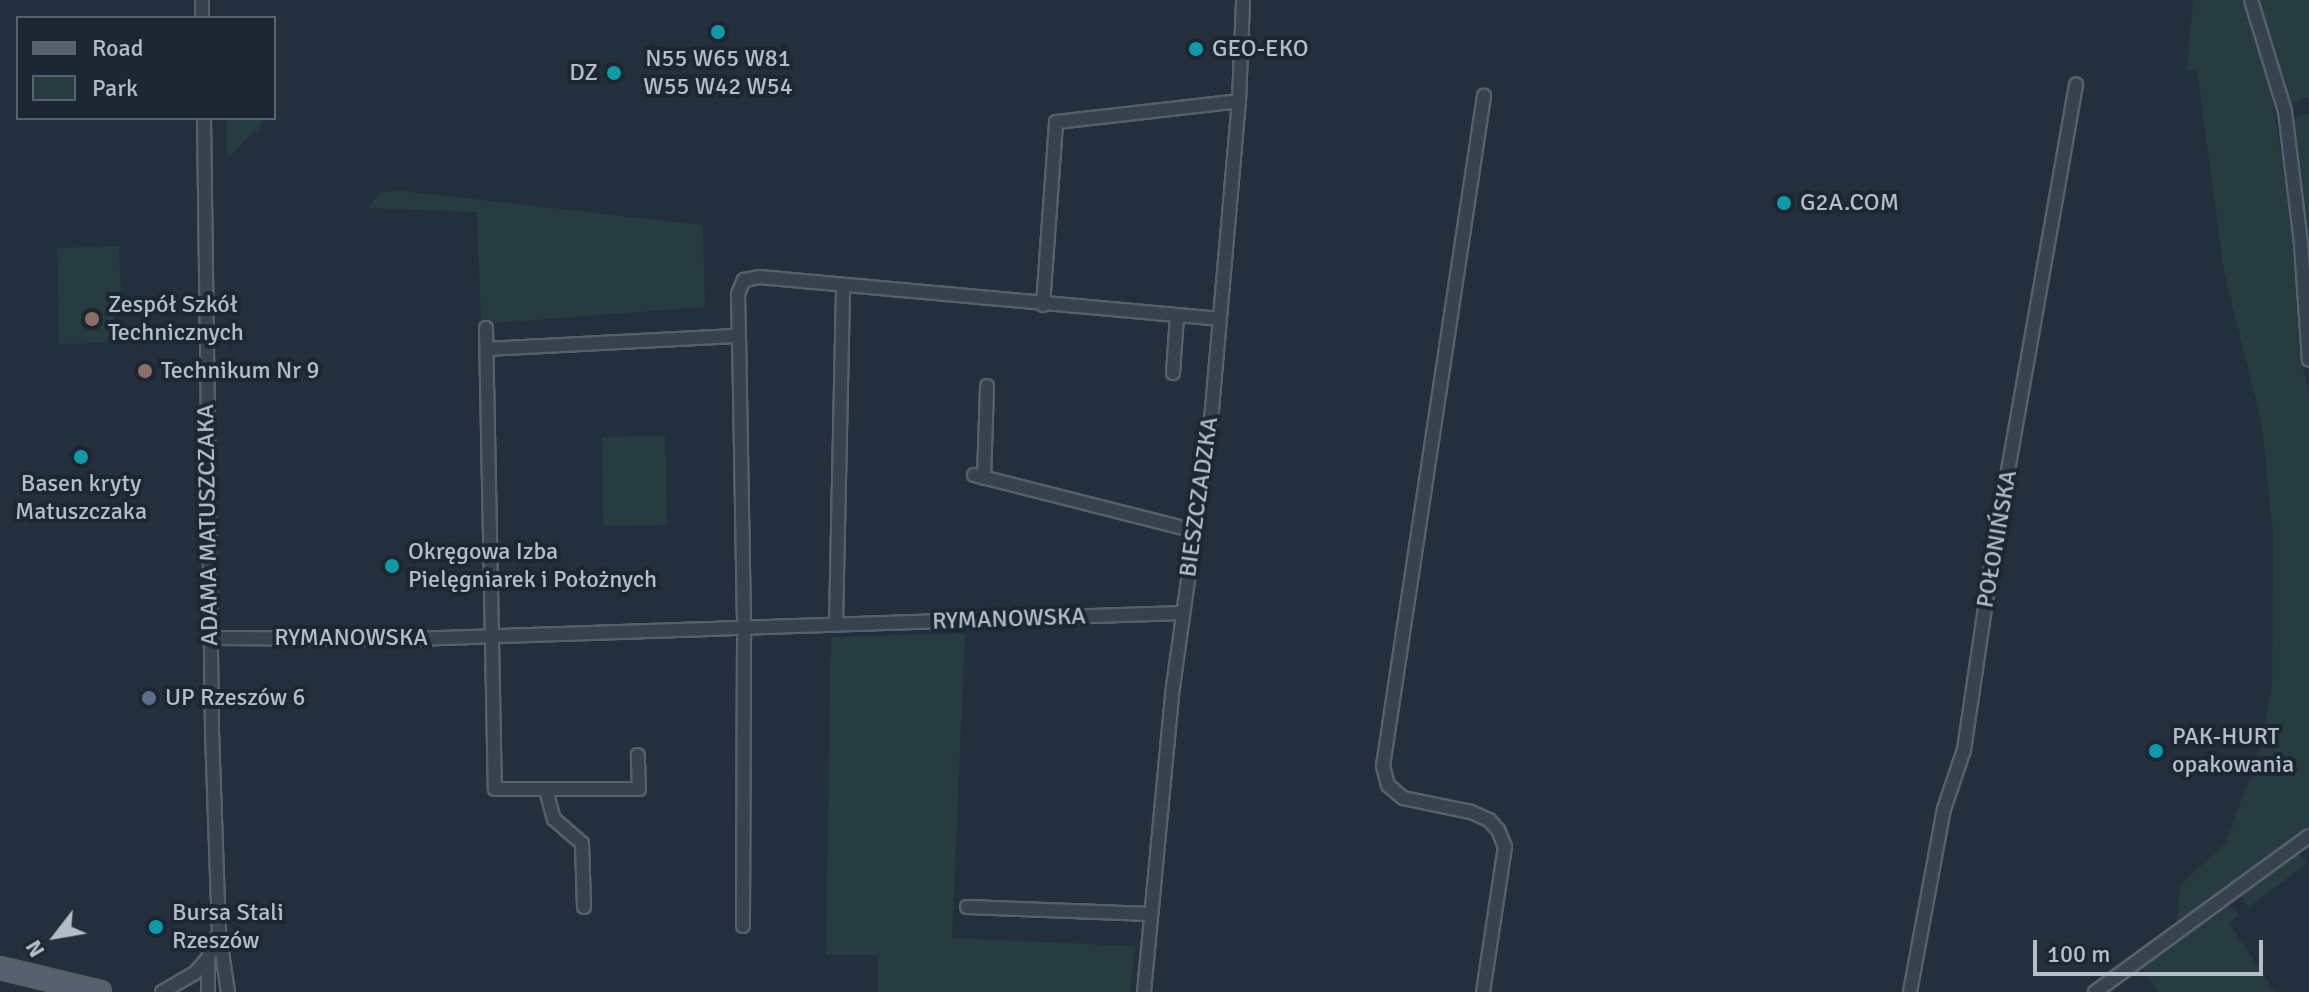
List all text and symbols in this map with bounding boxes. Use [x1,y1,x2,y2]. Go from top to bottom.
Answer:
legend [16,16,276,120]
marker: N55 W65 W81 W55 W42 W54 [709,23,727,41]
text: Road [92,33,143,63]
place label: GEO-EKO [1212,35,1308,63]
marker: GEO-EKO [1187,40,1205,58]
place label: N55 W65 W81 W55 W42 W54 [643,45,793,101]
place label: DZ [569,59,598,87]
marker: DZ [605,64,623,82]
text: Park [92,73,138,103]
place label: G2A.COM [1800,189,1899,217]
marker: G2A.COM [1775,194,1793,212]
place label: Zespół Szkół Technicznych [108,291,244,347]
marker: Zespół Szkół Technicznych [83,310,101,328]
place label: Technikum Nr 9 [161,357,319,385]
marker: Technikum Nr 9 [136,362,154,380]
street label: ADAMA MATUSZCZAKA [191,404,225,646]
street label: BIESZCZADZKA [1174,415,1224,579]
marker: Basen kryty Matuszczaka [72,448,90,466]
street label: POŁONIŃSKA [1971,468,2023,610]
place label: Basen kryty Matuszczaka [15,470,147,526]
place label: Okręgowa Izba Pielęgniarek i Położnych [408,538,657,594]
marker: Okręgowa Izba Pielęgniarek i Położnych [383,557,401,575]
street label: RYMANOWSKA [932,602,1086,636]
street label: RYMANOWSKA [274,624,428,652]
place label: UP Rzeszów 6 [165,684,305,712]
marker: UP Rzeszów 6 [140,689,158,707]
place label: PAK-HURT opakowania [2172,723,2294,779]
marker: PAK-HURT opakowania [2147,742,2165,760]
north arrow [16,896,96,976]
place label: Bursa Stali Rzeszów [172,899,284,955]
marker: Bursa Stali Rzeszów [147,918,165,936]
scale bar [2037,924,2267,974]
text: N [19,935,51,962]
text: 100 m [2047,939,2110,969]

